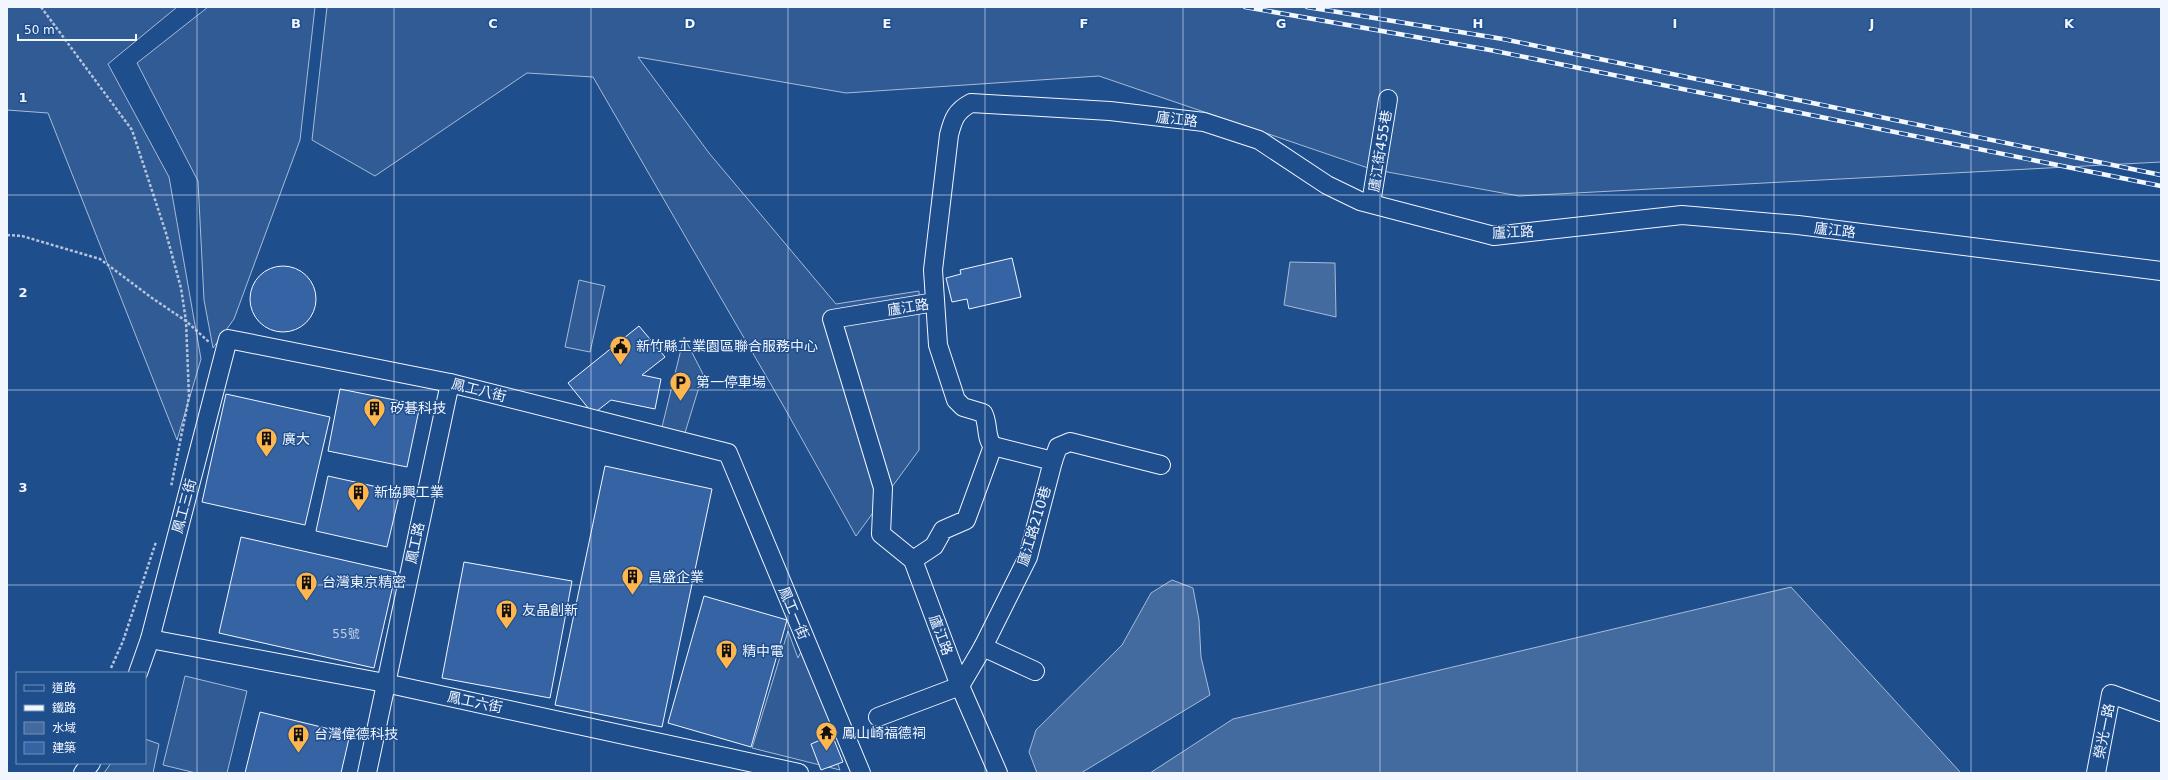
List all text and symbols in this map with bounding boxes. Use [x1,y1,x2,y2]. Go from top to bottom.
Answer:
scale bar [18,16,136,42]
text: B [291,16,301,31]
text: C [488,16,498,31]
text: D [685,16,696,31]
text: E [883,16,891,31]
text: F [1080,16,1088,31]
text: G [1276,16,1286,31]
text: H [1473,16,1483,31]
text: I [1673,16,1677,31]
text: J [1869,16,1874,31]
text: K [2064,16,2075,31]
text: 50 m [24,23,55,37]
text: 1 [18,90,28,105]
street label: 廬江路 [1155,109,1199,129]
street label: 廬江街455巷 [1366,109,1394,193]
street label: 廬江路 [1813,220,1857,240]
street label: 廬江路 [1492,223,1534,241]
text: 2 [18,285,28,300]
street label: 廬江路 [886,296,930,318]
public building icon: 新竹縣工業園區聯合服務中心 [608,333,634,366]
place label: 新竹縣工業園區聯合服務中心 [636,338,818,354]
parking icon: 第一停車場 [668,369,694,402]
place label: 第一停車場 [696,374,766,390]
street label: 鳳工八街 [450,375,508,405]
building icon: 矽碁科技 [361,395,387,428]
place label: 矽碁科技 [390,400,446,416]
building icon: 廣大 [253,426,279,459]
place label: 廣大 [282,431,310,447]
street label: 鳳工三街 [169,477,199,535]
building icon: 新協興工業 [345,479,371,512]
text: 3 [18,480,28,495]
place label: 新協興工業 [374,484,444,500]
street label: 廬江路210巷 [1014,484,1054,568]
street label: 鳳工路 [403,521,427,565]
building icon: 昌盛企業 [620,564,646,597]
building icon: 台灣東京精密 [294,569,320,602]
place label: 昌盛企業 [648,569,704,585]
place label: 台灣東京精密 [322,574,406,590]
street label: 鳳工一街 [776,584,812,642]
building icon: 友晶創新 [494,597,520,630]
place label: 友晶創新 [522,602,578,618]
street label: 廬江路 [926,613,956,657]
house number: 55號 [332,627,360,641]
building icon: 精中電 [714,638,740,671]
place label: 精中電 [742,643,784,659]
legend [16,672,146,764]
text: 道路 [52,681,76,695]
street label: 鳳工六街 [446,688,504,716]
text: 鐵路 [52,701,76,715]
street label: 榮光一路 [2091,702,2117,760]
temple icon: 鳳山崎福德祠 [814,720,840,753]
text: 水域 [52,721,76,735]
building icon: 台灣偉德科技 [285,721,311,754]
place label: 鳳山崎福德祠 [842,725,926,741]
place label: 台灣偉德科技 [314,726,398,742]
text: 建築 [52,741,76,755]

